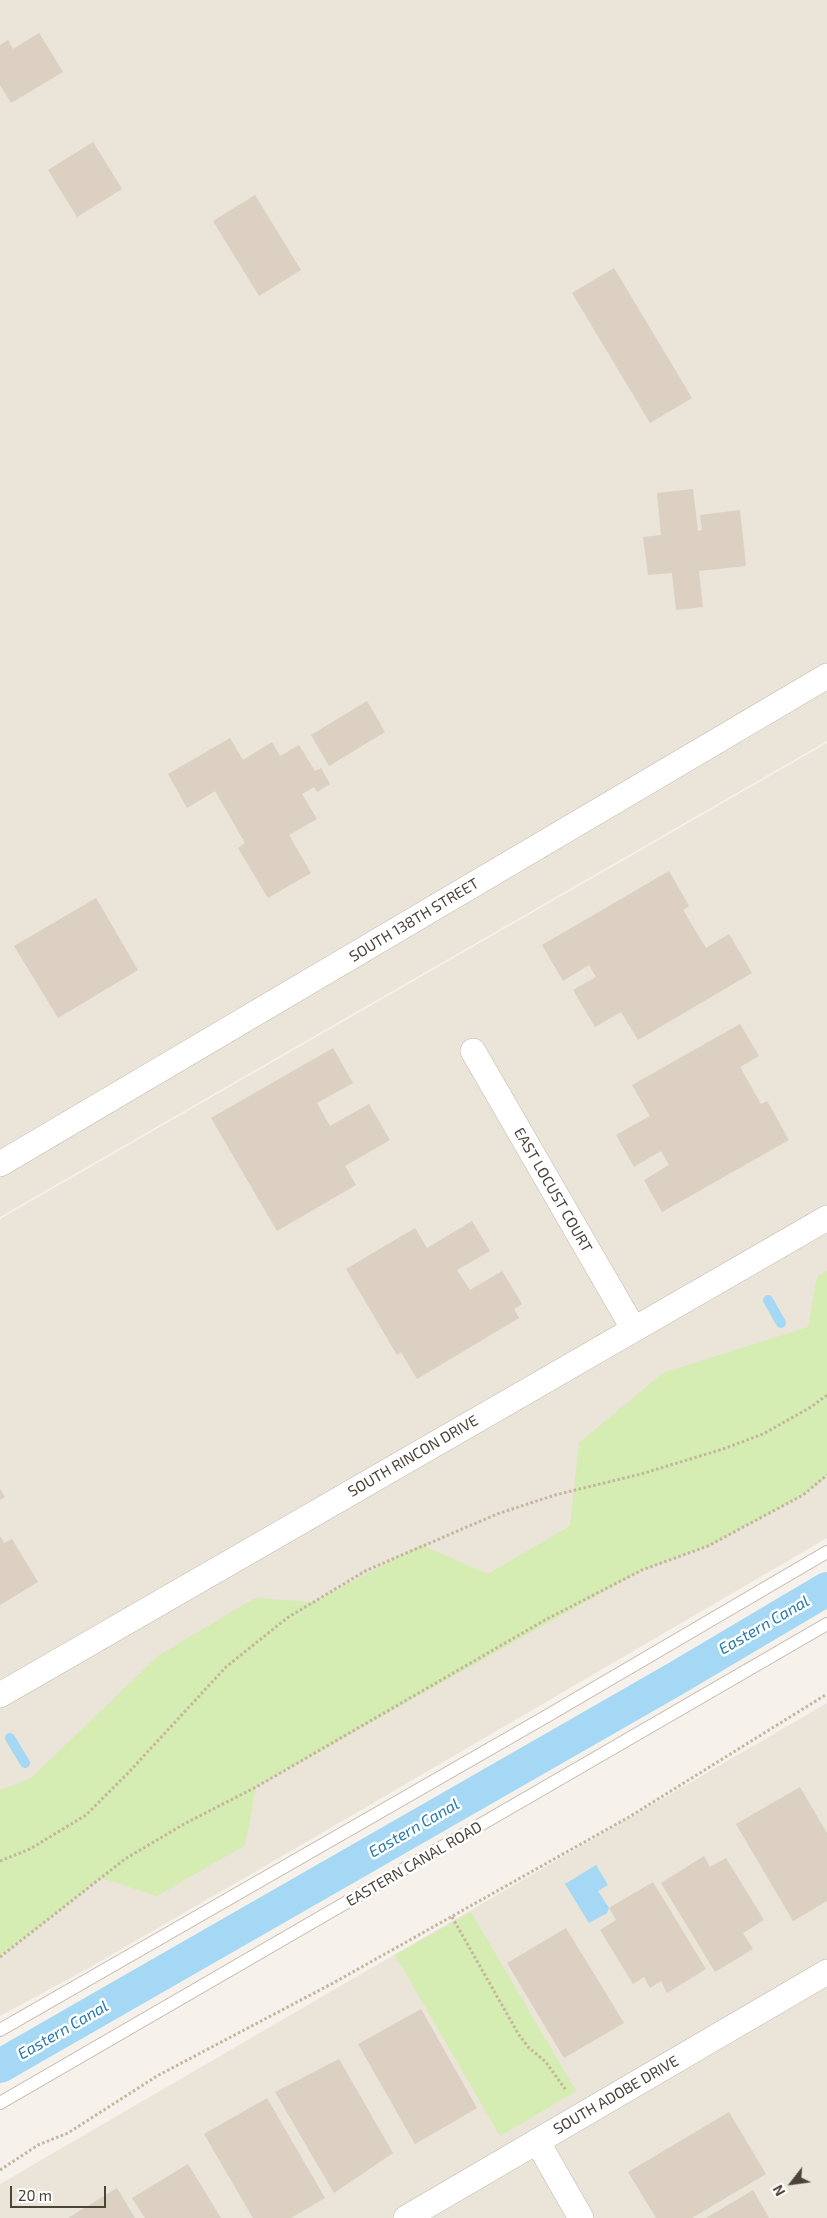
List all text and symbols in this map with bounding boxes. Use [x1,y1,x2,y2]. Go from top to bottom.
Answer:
street label: SOUTH 138TH STREET [346,874,482,966]
street label: EAST LOCUST COURT [510,1124,596,1256]
street label: SOUTH RINCON DRIVE [345,1411,481,1501]
water label: Eastern Canal [715,1591,813,1659]
water label: Eastern Canal [365,1794,463,1862]
street label: EASTERN CANAL ROAD [343,1818,485,1910]
water label: Eastern Canal [14,1996,112,2064]
street label: SOUTH ADOBE DRIVE [550,2052,682,2138]
north arrow [767,2158,817,2208]
scale bar [12,2176,109,2208]
text: N [769,2182,788,2199]
text: 20 m [18,2186,52,2204]

